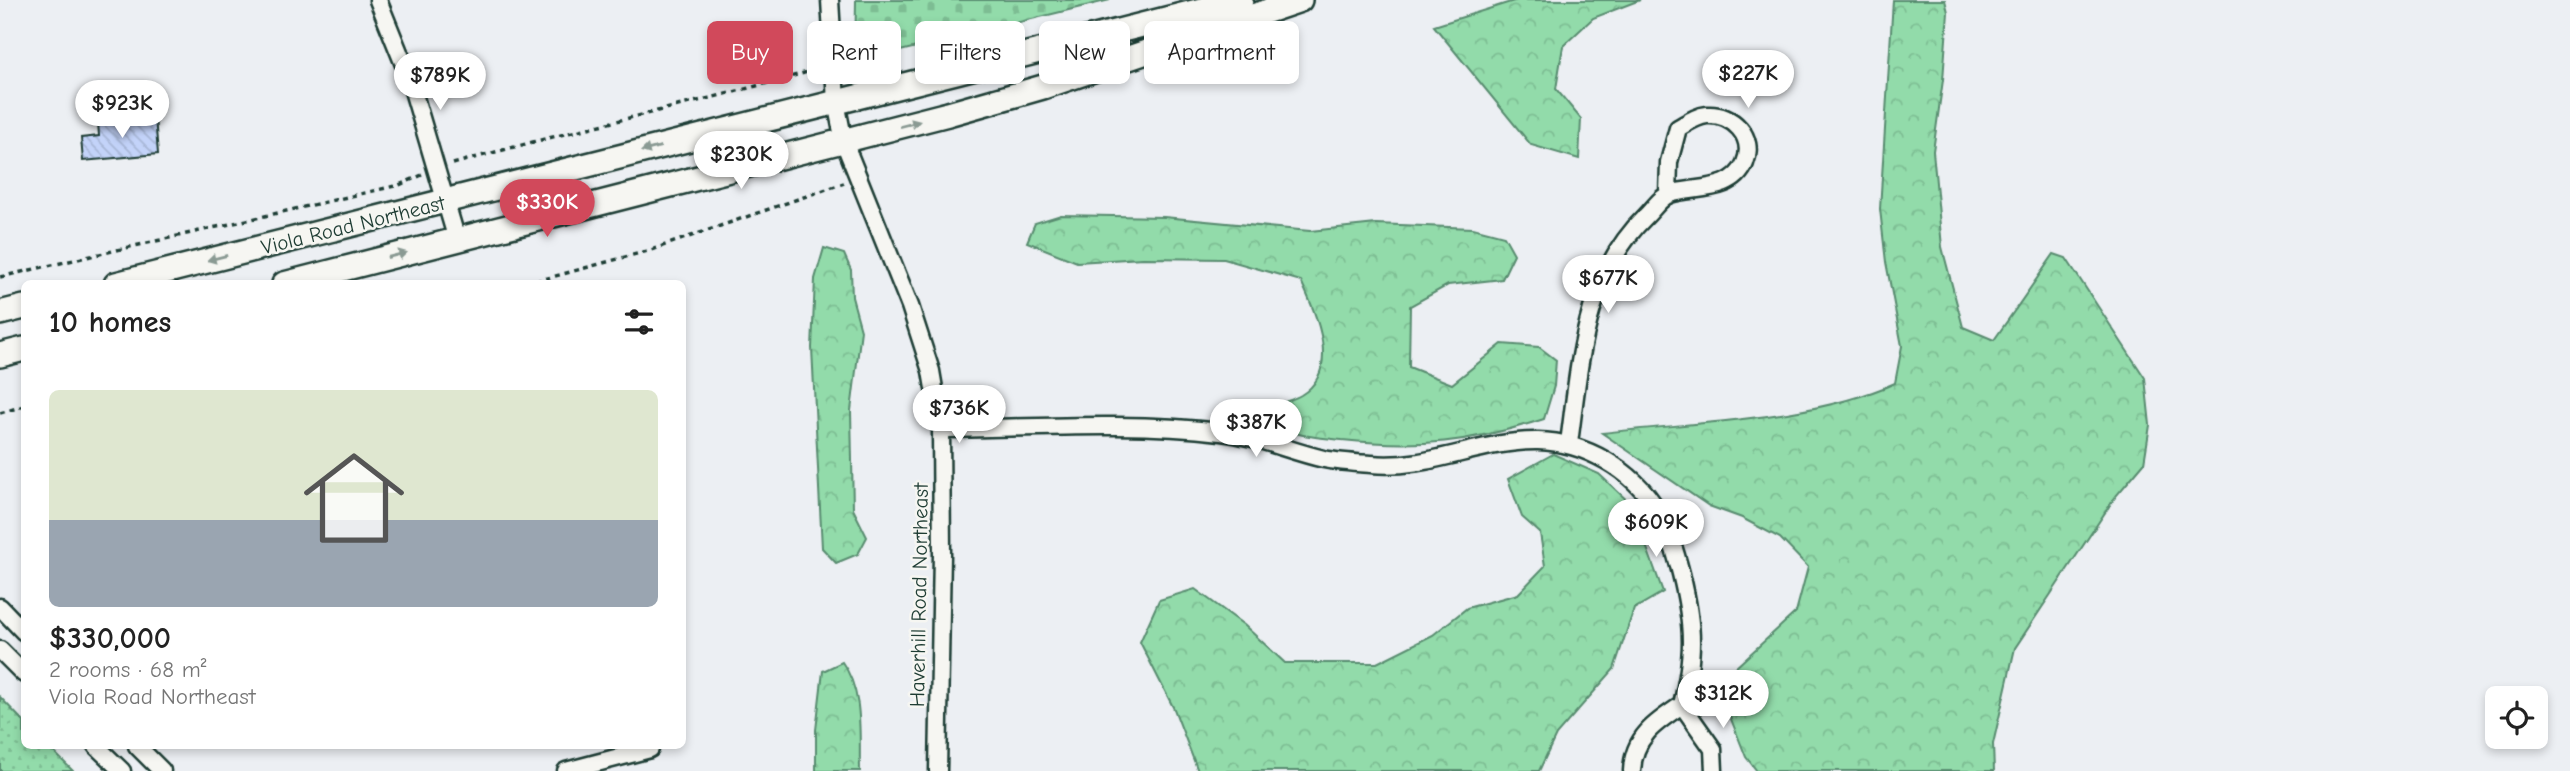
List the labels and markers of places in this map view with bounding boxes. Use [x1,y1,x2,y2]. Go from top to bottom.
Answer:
pin: $227K [1699,50,1797,110]
pin: $789K [391,52,489,112]
pin: $923K [73,80,171,140]
pin: $230K [692,132,790,191]
pin: $330K [498,180,596,239]
pin: $677K [1559,256,1657,315]
pin: $736K [910,386,1008,445]
pin: $387K [1207,400,1305,459]
pin: $609K [1607,500,1705,559]
pin: $312K [1674,670,1772,730]

